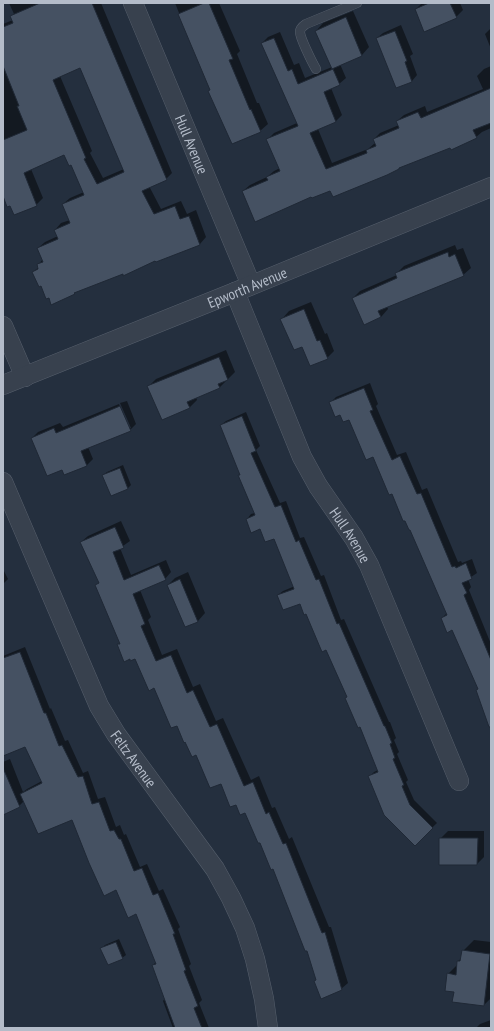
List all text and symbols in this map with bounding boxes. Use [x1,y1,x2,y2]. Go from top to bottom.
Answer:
street label: Hull Avenue [171,112,213,177]
street label: Epworth Avenue [205,262,290,312]
street label: Hull Avenue [326,503,375,566]
street label: Feltz Avenue [107,726,161,791]

